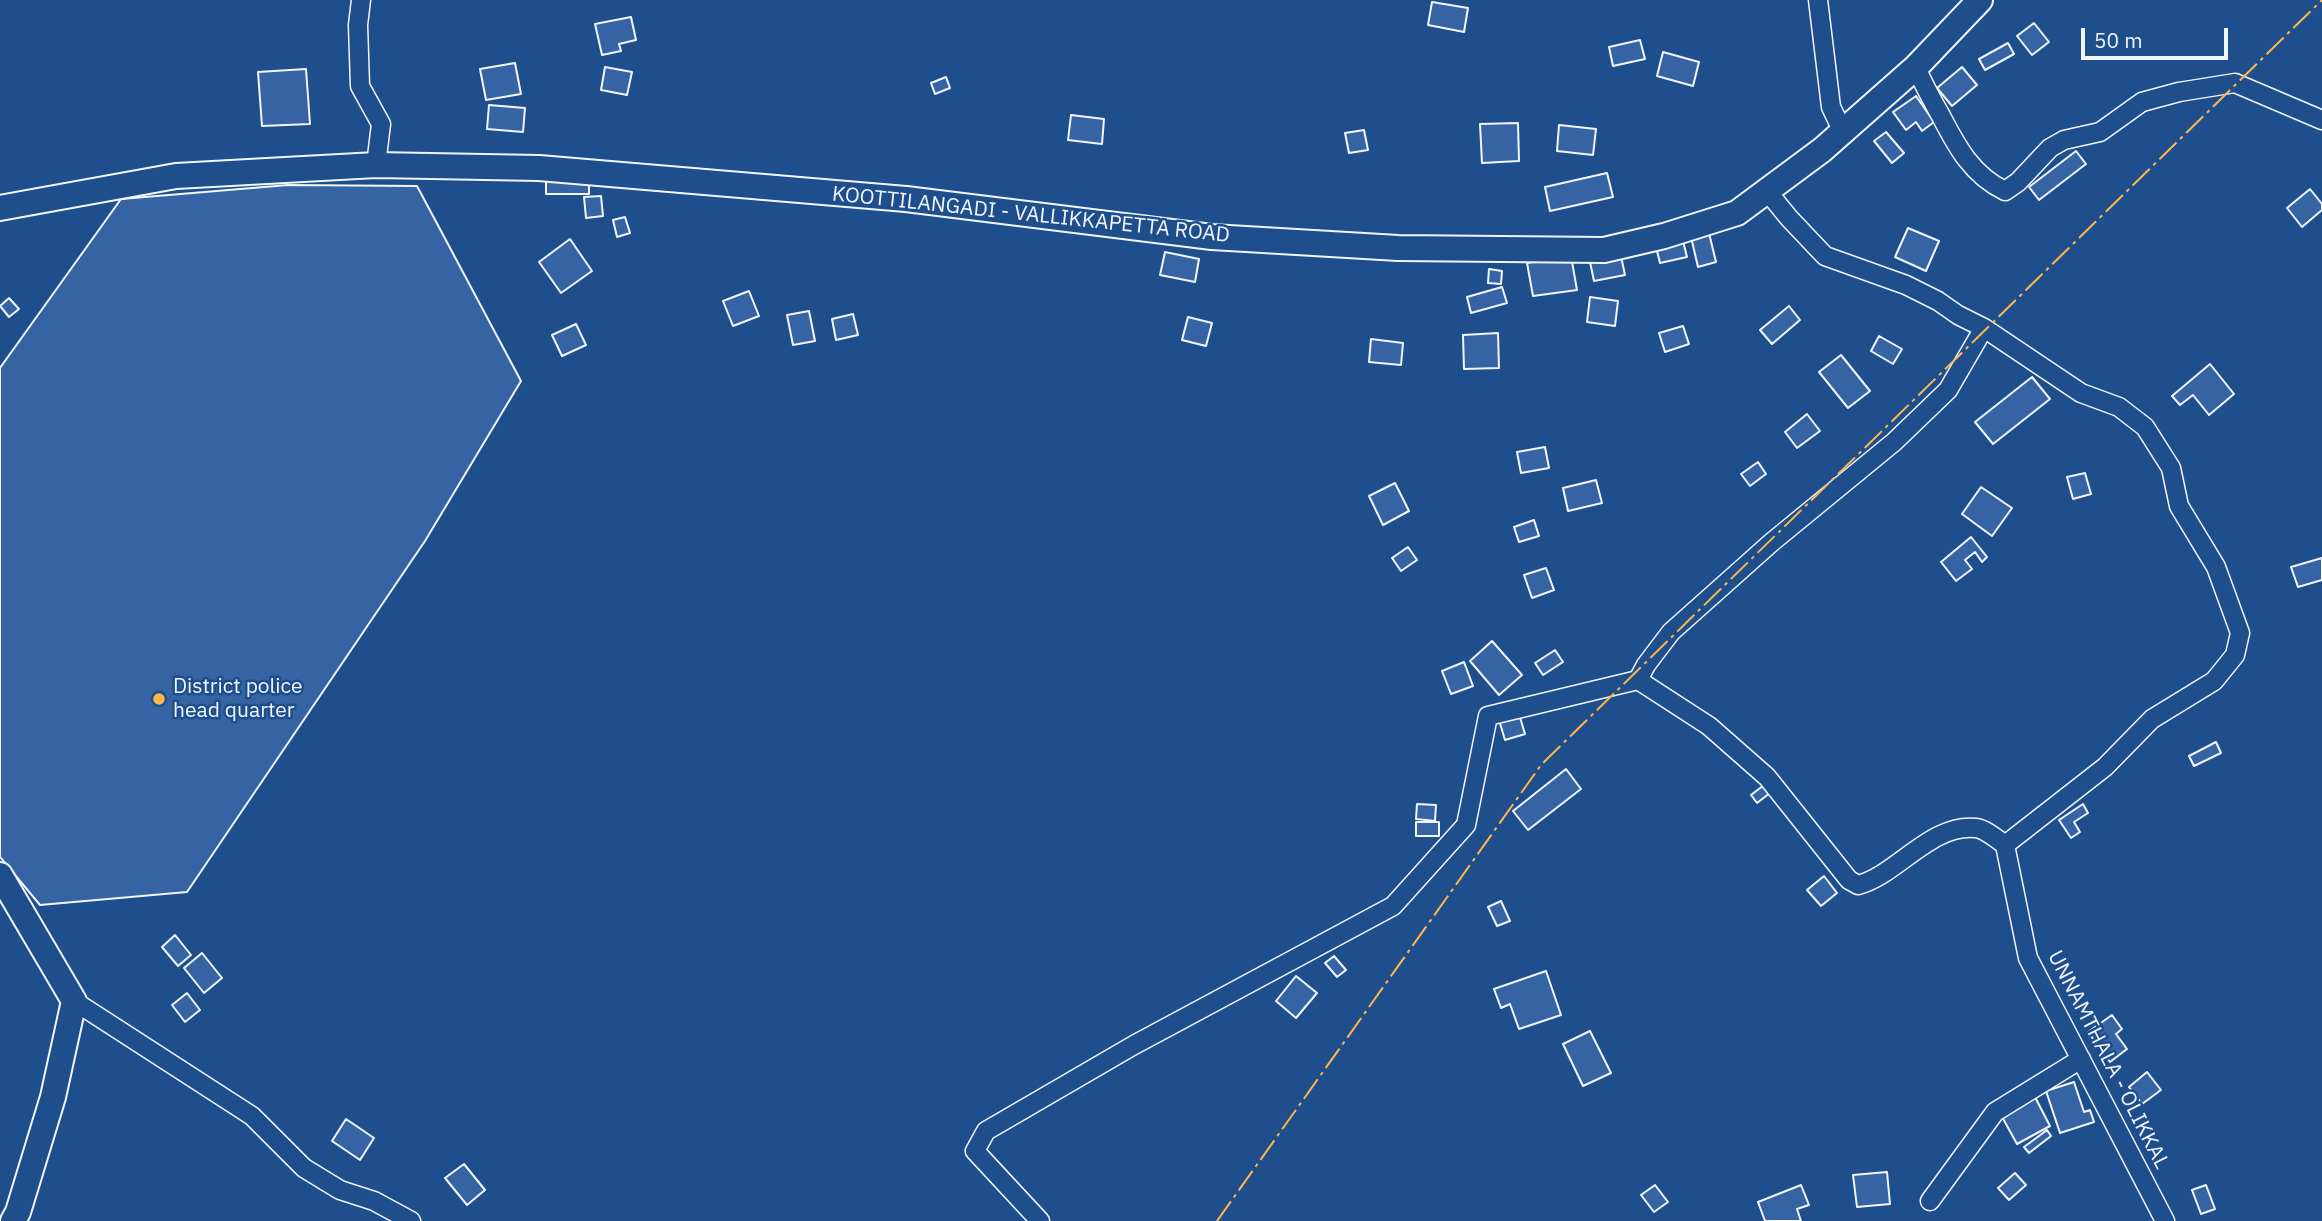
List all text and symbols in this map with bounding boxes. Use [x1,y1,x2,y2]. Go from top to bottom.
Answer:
scale bar [2084,14,2231,58]
text: 50 m [2094,26,2143,54]
street label: KOOTTILANGADI - VALLIKKAPETTA ROAD [831,182,1231,248]
place label: District police head quarter [173,674,303,724]
marker: District police head quarter [151,691,167,707]
street label: UNNAMTHALA - OLIKKAL [2042,947,2174,1173]

